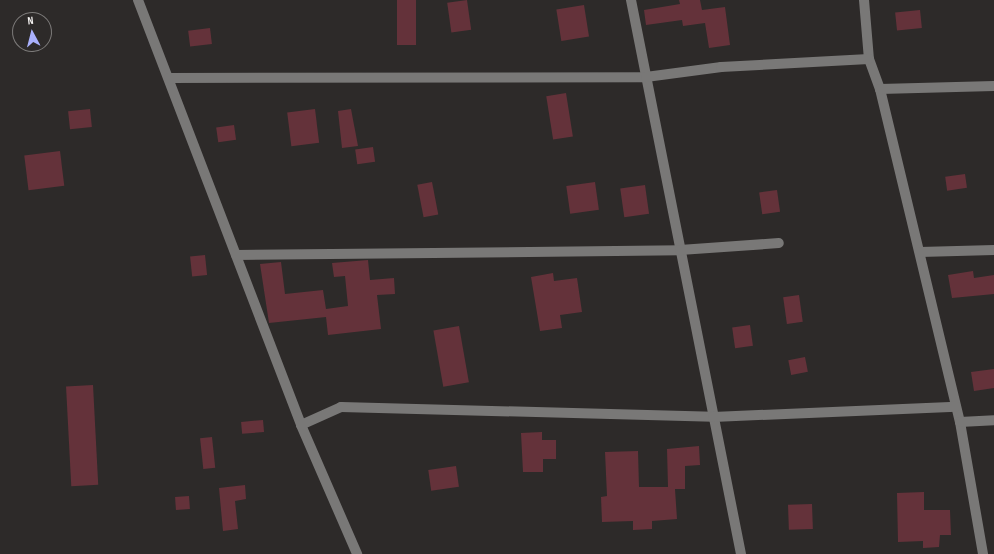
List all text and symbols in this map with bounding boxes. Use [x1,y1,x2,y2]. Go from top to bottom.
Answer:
north arrow [12,12,52,52]
text: N [27,14,34,27]

